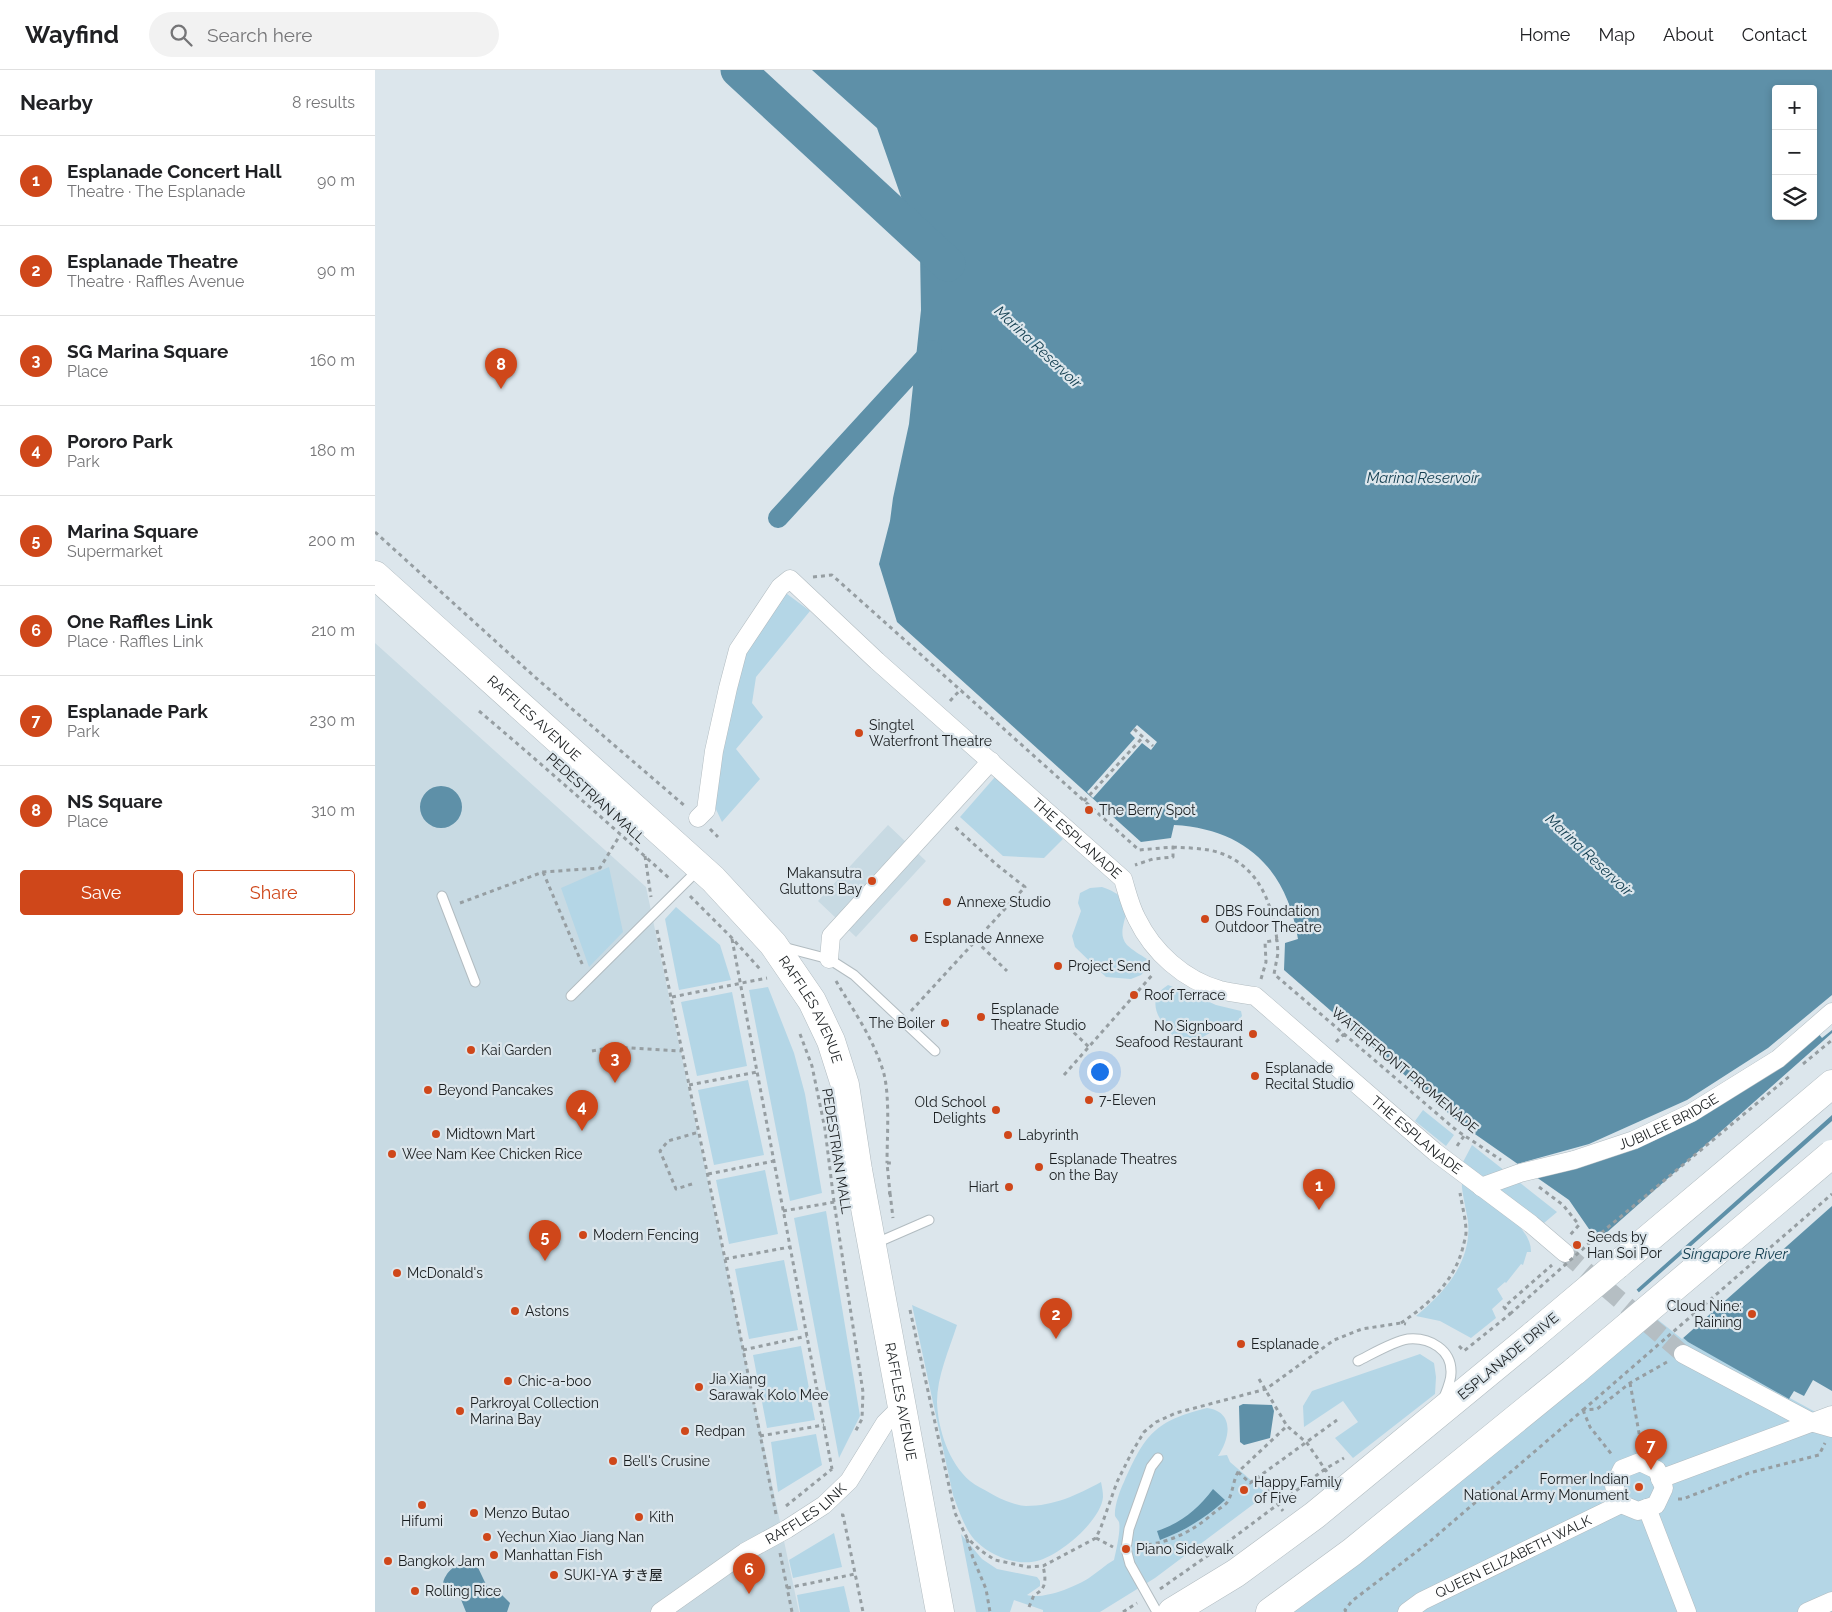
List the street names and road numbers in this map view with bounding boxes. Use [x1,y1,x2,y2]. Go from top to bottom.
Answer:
street label: RAFFLES AVENUE [484,672,584,764]
street label: PEDESTRIAN MALL [543,749,649,847]
street label: THE ESPLANADE [1029,795,1125,882]
street label: RAFFLES AVENUE [775,953,845,1065]
street label: WATERFRONT PROMENADE [1328,1004,1482,1136]
street label: PEDESTRIAN MALL [819,1087,855,1215]
street label: JUBILEE BRIDGE [1616,1090,1721,1153]
street label: THE ESPLANADE [1368,1093,1465,1177]
street label: ESPLANADE DRIVE [1454,1309,1562,1403]
street label: RAFFLES AVENUE [882,1341,920,1462]
street label: RAFFLES LINK [762,1480,849,1547]
street label: QUEEN ELIZABETH WALK [1433,1512,1594,1601]

